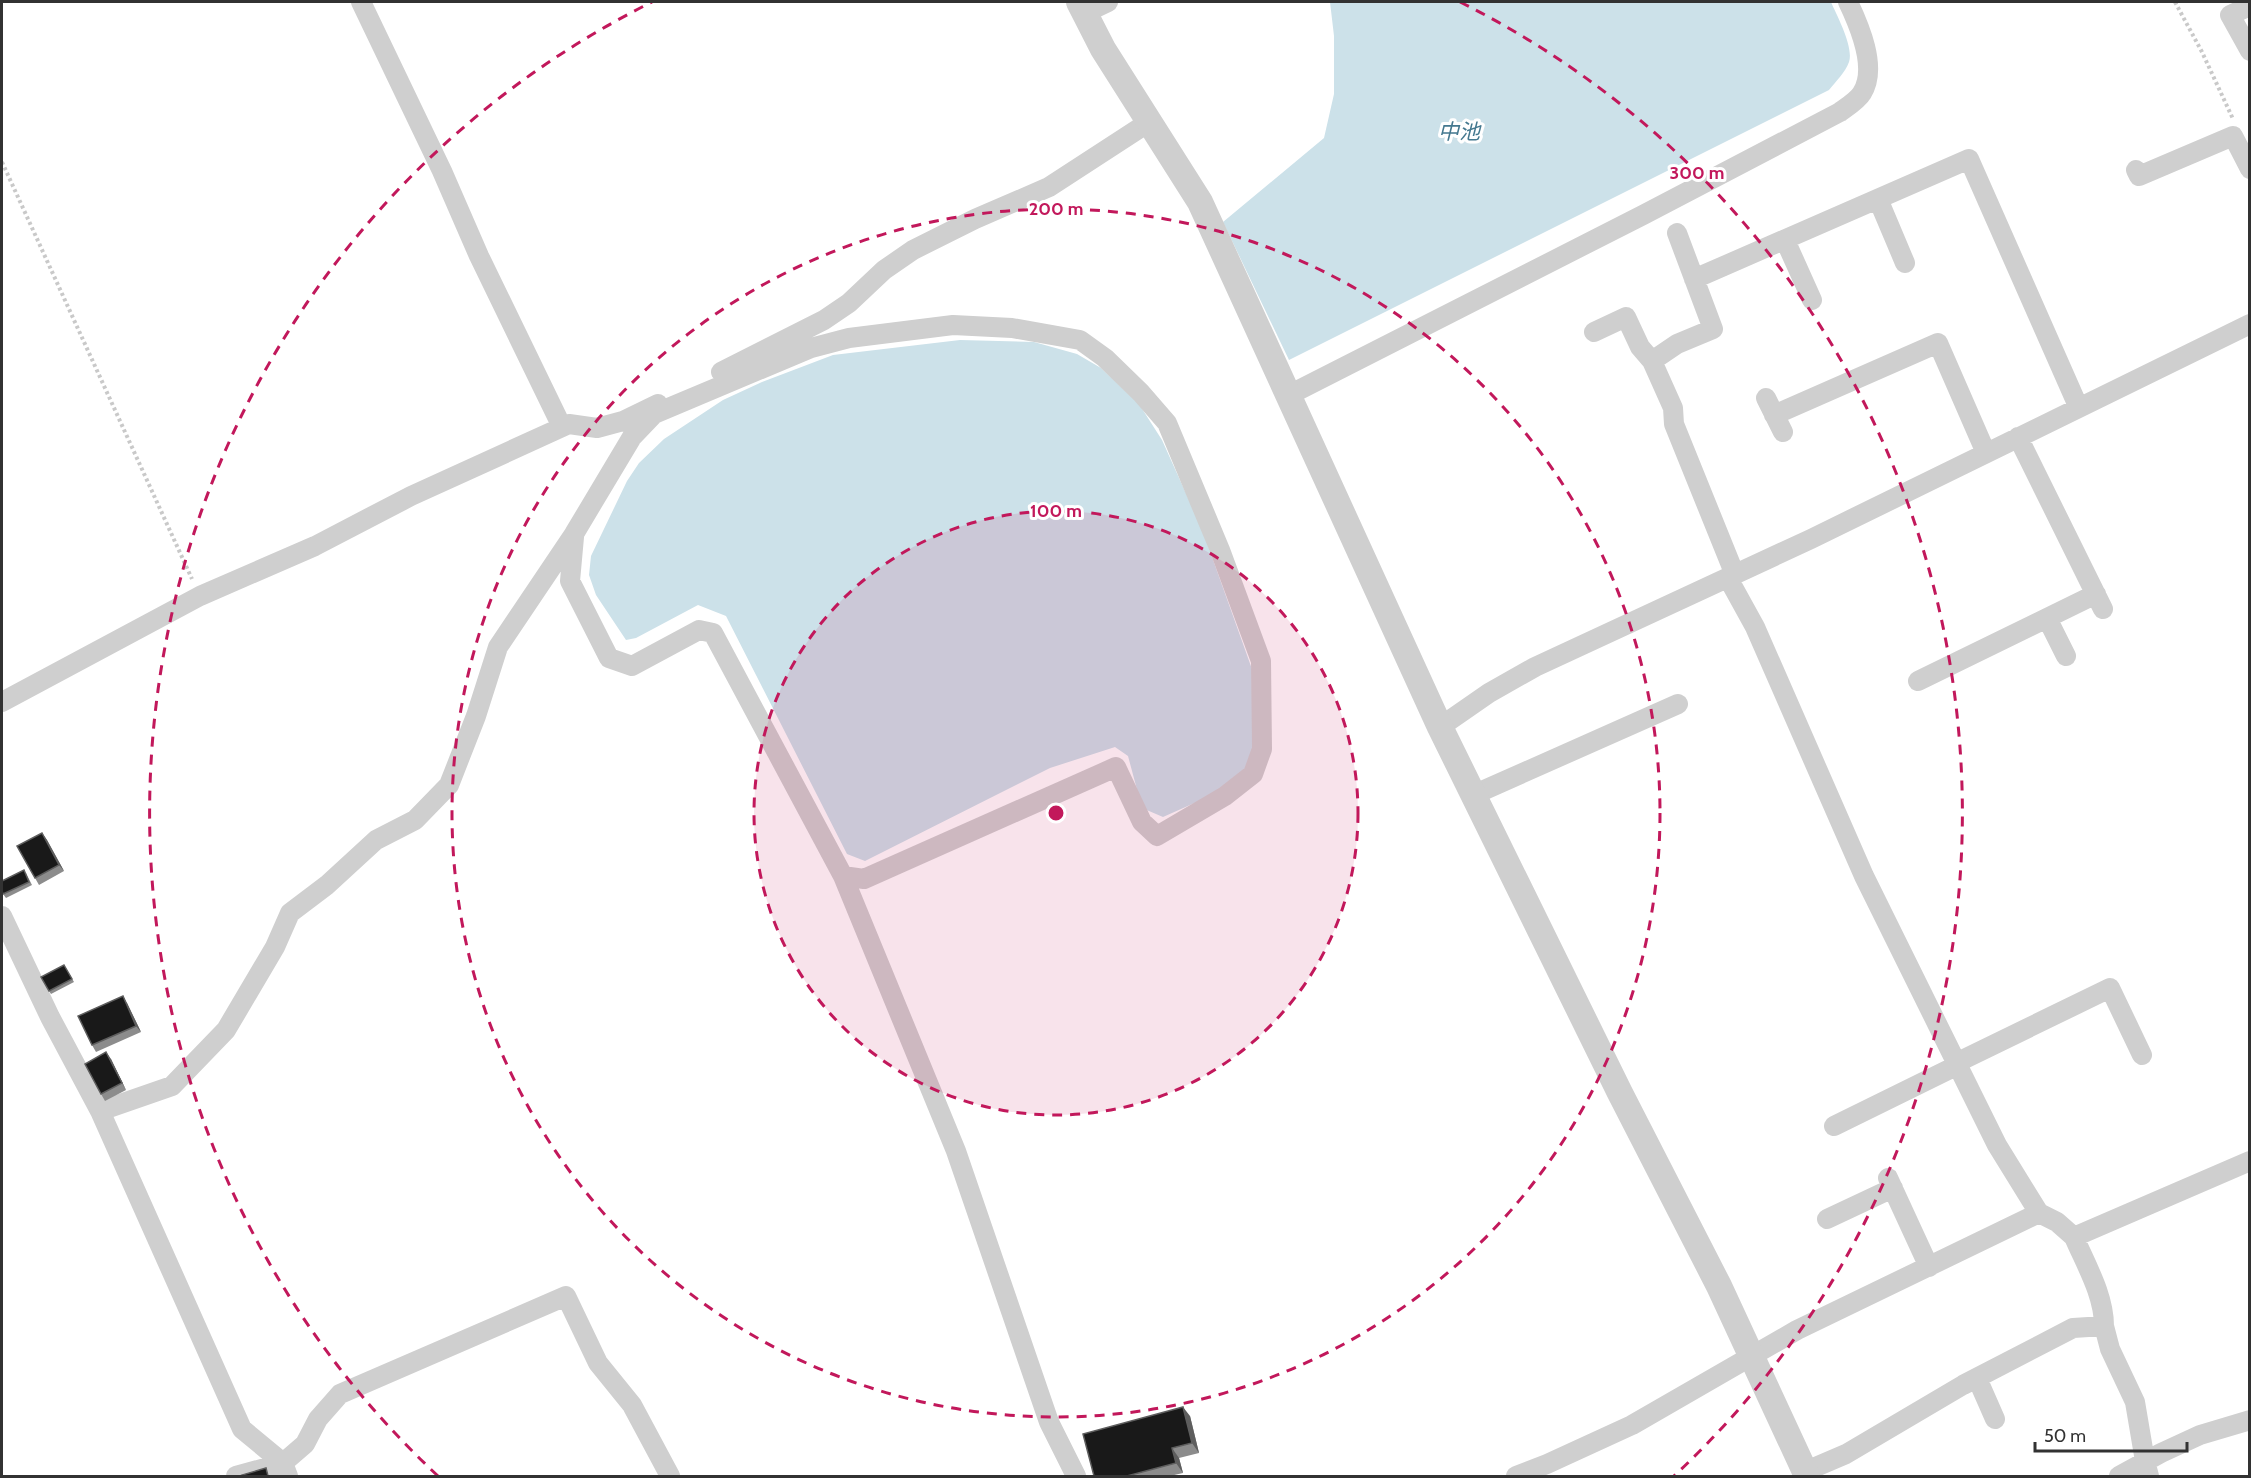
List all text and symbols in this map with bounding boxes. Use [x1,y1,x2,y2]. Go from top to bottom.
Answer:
water label: 中池 [1438,119,1482,144]
text: 300 m [1670,162,1724,184]
text: 200 m [1029,198,1083,220]
text: 100 m [1030,500,1082,522]
centre of rings [1046,803,1066,823]
scale bar [2035,1415,2186,1453]
text: 50 m [2044,1425,2086,1447]

